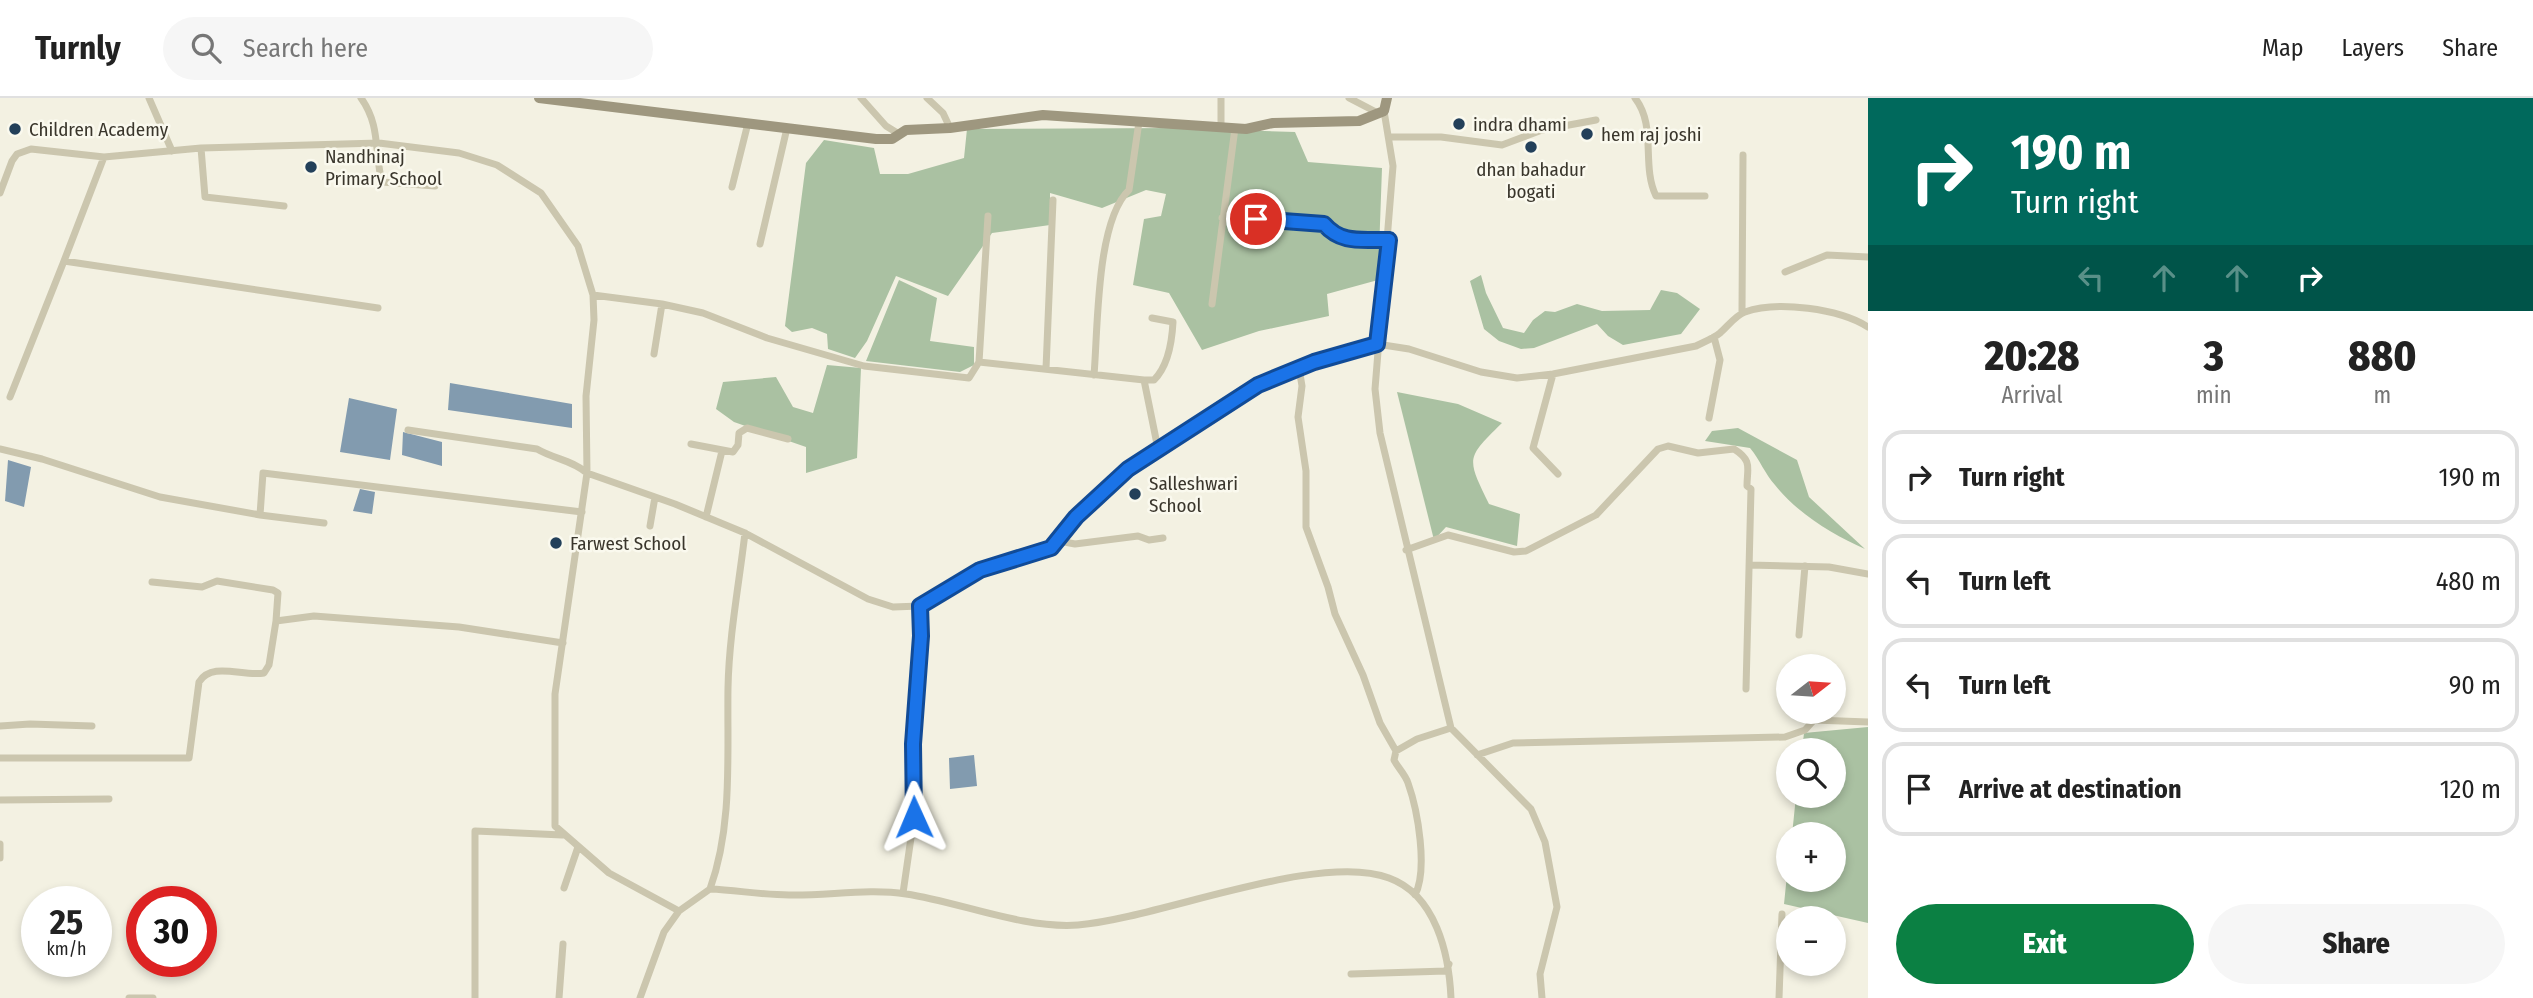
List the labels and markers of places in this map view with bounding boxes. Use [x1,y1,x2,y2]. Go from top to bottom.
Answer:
place label: indra dhami [1473,113,1567,136]
marker: indra dhami [1451,116,1467,132]
place label: Children Academy [29,118,169,141]
marker: Children Academy [7,121,23,137]
place label: hem raj joshi [1601,123,1702,146]
marker: hem raj joshi [1579,126,1595,142]
marker: dhan bahadur bogati [1523,139,1539,155]
place label: Nandhinaj Primary School [325,145,442,190]
place label: dhan bahadur bogati [1476,158,1586,203]
marker: Nandhinaj Primary School [303,159,319,175]
pin [1226,189,1286,249]
place label: Salleshwari School [1149,472,1238,517]
marker: Salleshwari School [1127,486,1143,502]
place label: Farwest School [570,532,686,555]
marker: Farwest School [548,535,564,551]

